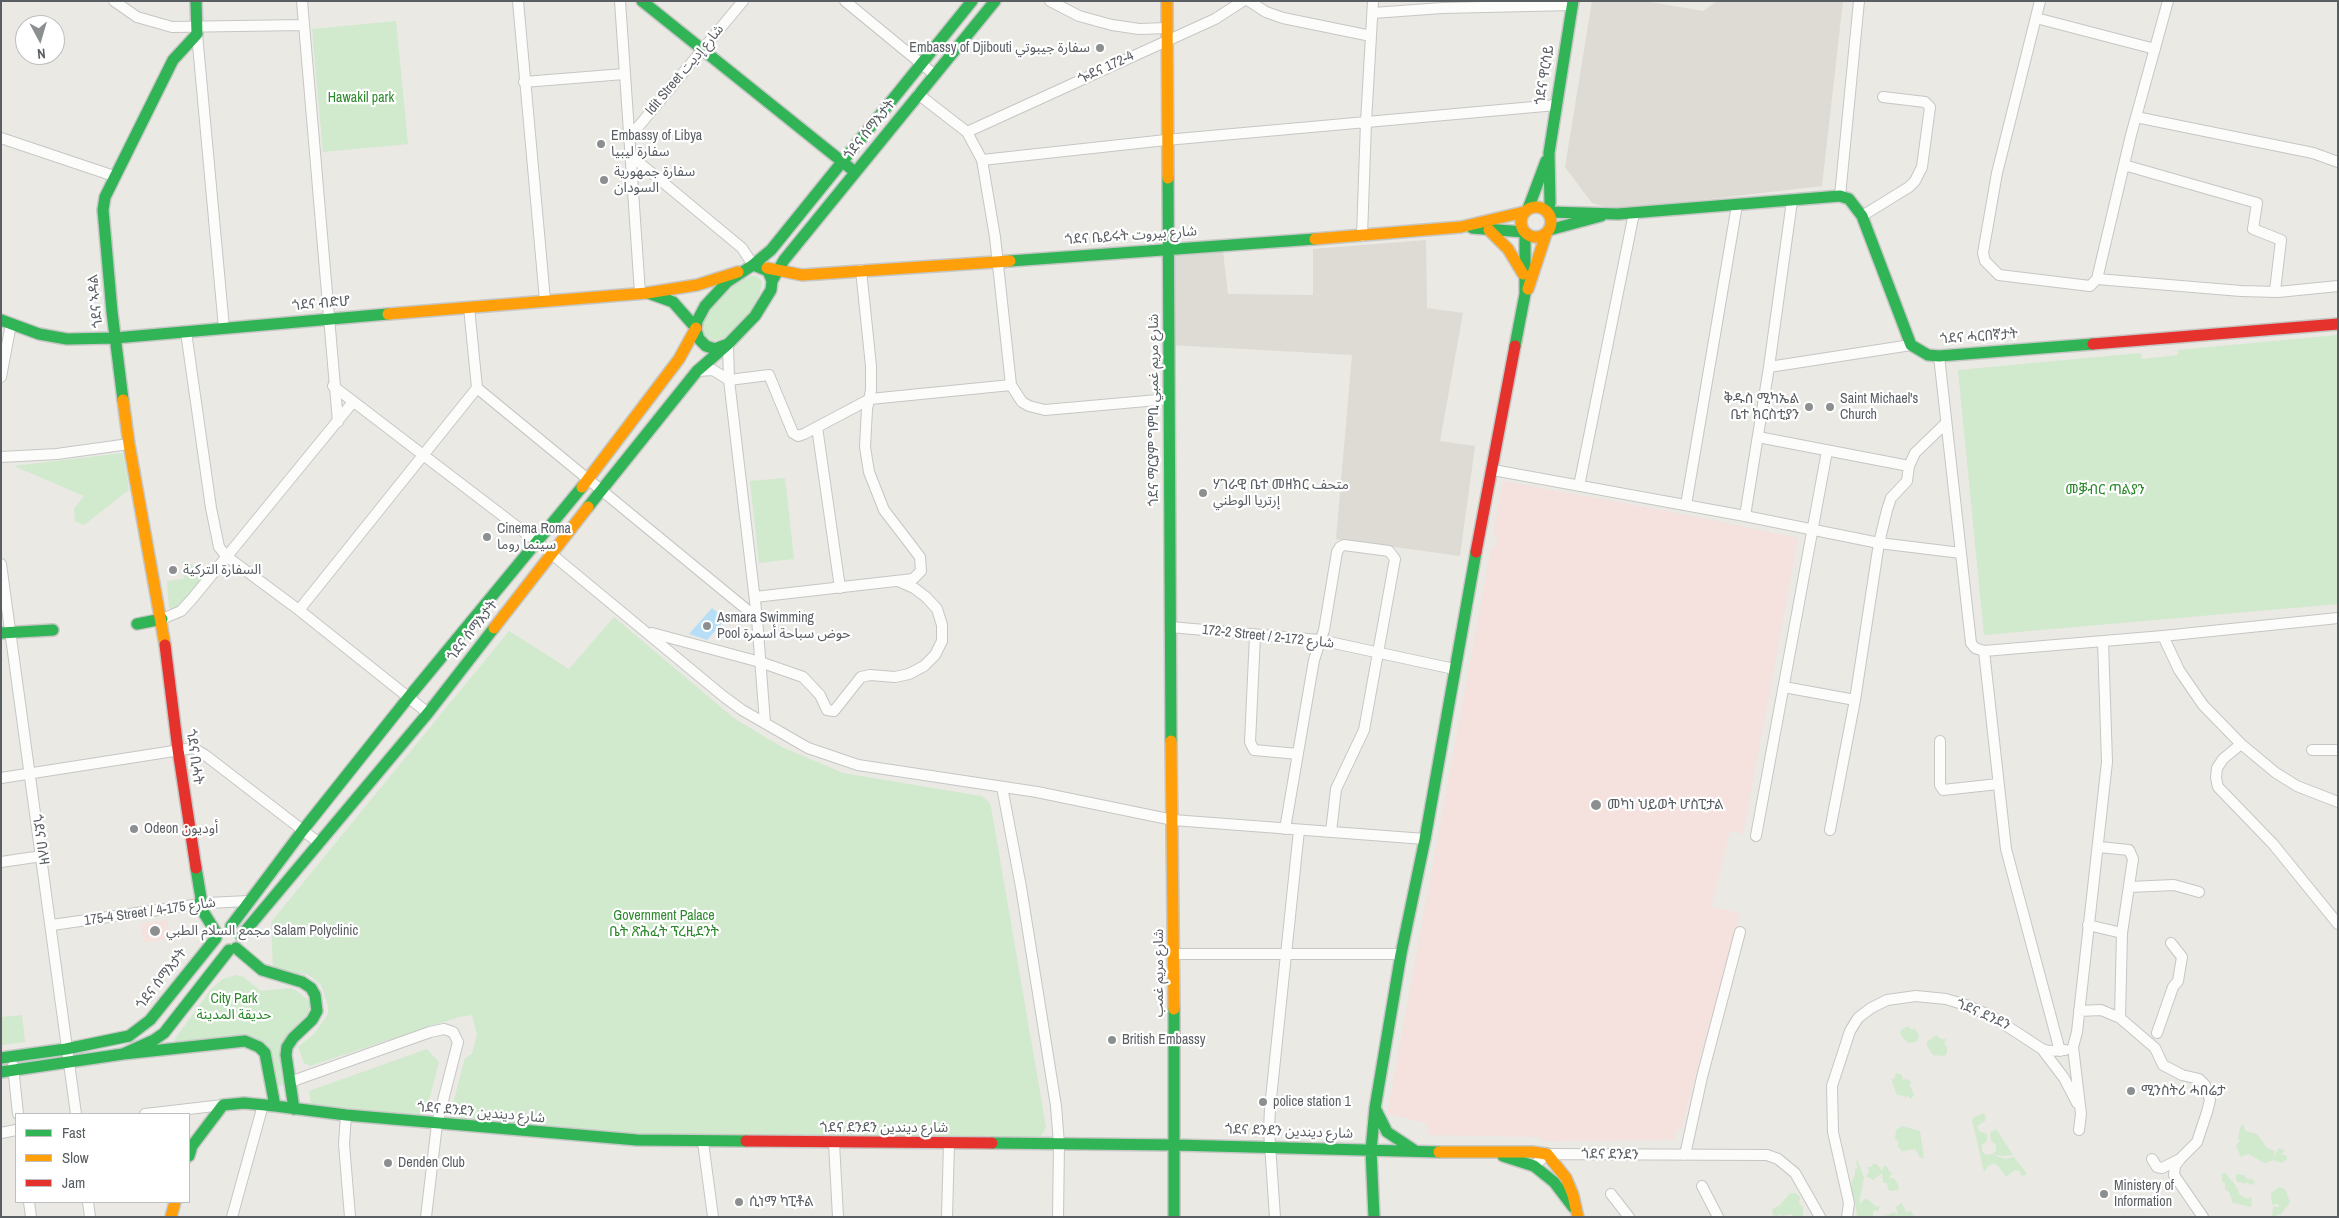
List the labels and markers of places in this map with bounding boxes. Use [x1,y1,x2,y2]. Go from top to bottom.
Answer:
place label: Embassy of Djibouti سفارة جيبوتي [909,40,1090,56]
marker: Embassy of Djibouti سفارة جيبوتي [1094,42,1106,54]
place label: Embassy of Libya سفارة ليبيا [611,128,702,160]
marker: Embassy of Libya سفارة ليبيا [595,138,607,150]
place label: سفارة جمهورية السودان [614,164,695,196]
marker: سفارة جمهورية السودان [598,174,610,186]
place label: ቅዱስ ሚካኤል ቤተ ክርስቲያን [1724,391,1799,424]
place label: Saint Michael's Church [1840,391,1918,424]
marker: ቅዱስ ሚካኤል ቤተ ክርስቲያን [1803,401,1815,413]
marker: Saint Michael's Church [1824,401,1836,413]
place label: ሃገራዊ ቤተ መዘክር متحف إرتريا الوطني [1213,477,1349,510]
marker: ሃገራዊ ቤተ መዘክር متحف إرتريا الوطني [1197,487,1209,499]
place label: Cinema Roma سينما روما [497,521,571,554]
marker: Cinema Roma سينما روما [481,531,493,543]
place label: السفارة التركية [183,562,261,578]
marker: السفارة التركية [167,564,179,576]
place label: Asmara Swimming Pool حوض سباحة أسمرة [717,610,851,642]
marker: Asmara Swimming Pool حوض سباحة أسمرة [701,620,713,632]
place label: መካነ ህይወት ሆስፒታል [1607,797,1724,813]
marker: መካነ ህይወት ሆስፒታል [1589,798,1603,812]
place label: Odeon أوديون [144,821,218,837]
marker: Odeon أوديون [128,823,140,835]
place label: مجمع السلام الطبي Salam Polyclinic [166,923,358,939]
marker: مجمع السلام الطبي Salam Polyclinic [148,924,162,938]
place label: British Embassy [1122,1032,1206,1048]
marker: British Embassy [1106,1034,1118,1046]
place label: ሚንስትሪ ሓበሬታ [2141,1083,2226,1099]
marker: ሚንስትሪ ሓበሬታ [2125,1085,2137,1097]
place label: police station 1 [1273,1094,1351,1110]
marker: police station 1 [1257,1096,1269,1108]
place label: Denden Club [398,1155,465,1171]
marker: Denden Club [382,1157,394,1169]
place label: Ministery of Information [2114,1178,2174,1210]
marker: Ministery of Information [2098,1188,2110,1200]
place label: ሲነማ ካፒቶል [749,1194,813,1210]
marker: ሲነማ ካፒቶል [733,1196,745,1208]

